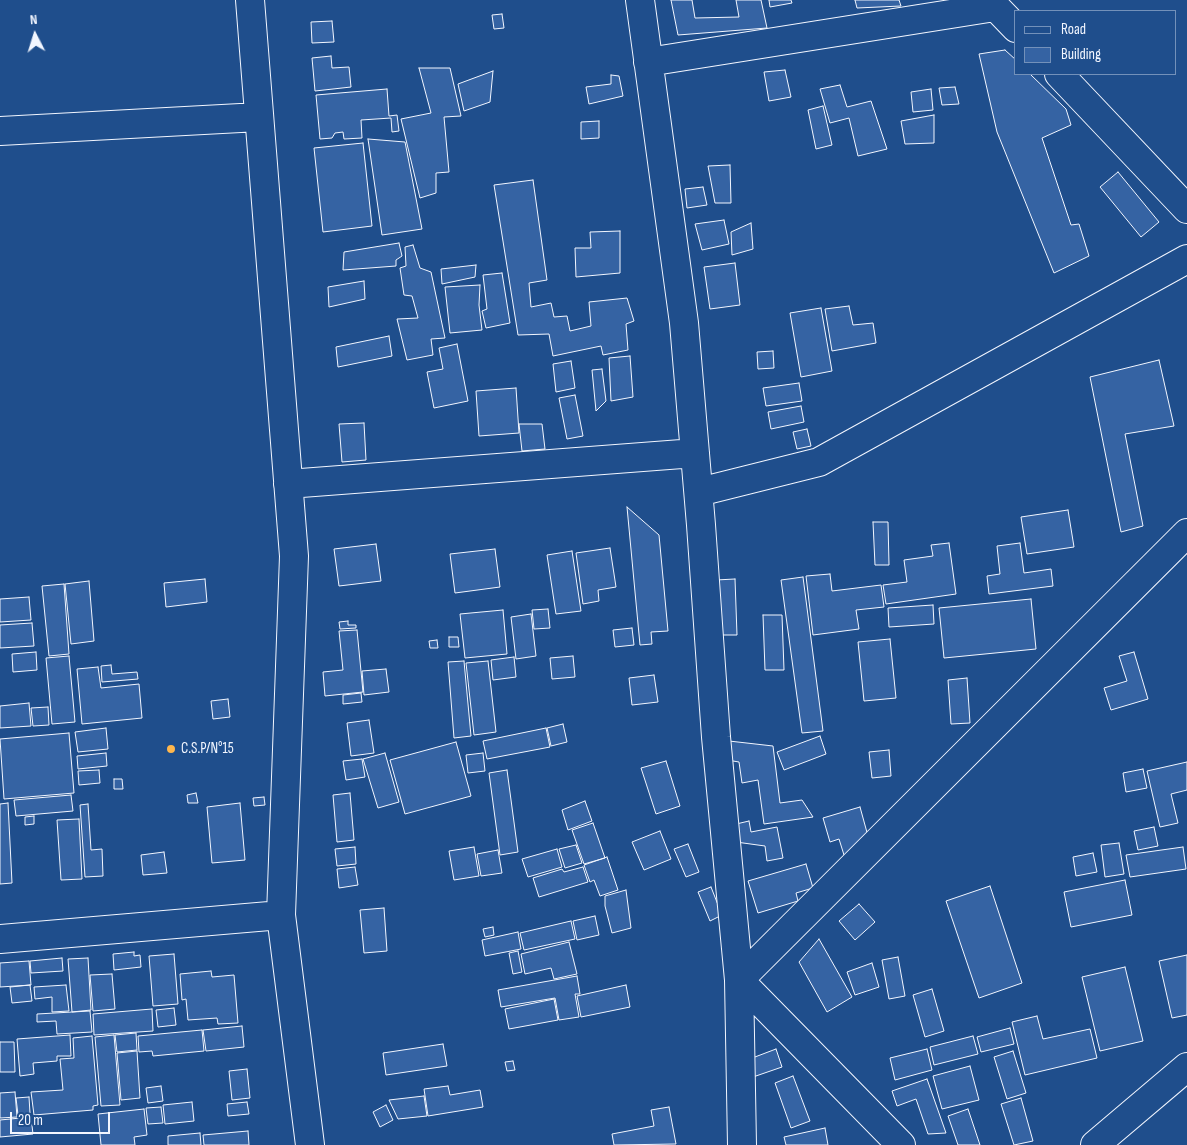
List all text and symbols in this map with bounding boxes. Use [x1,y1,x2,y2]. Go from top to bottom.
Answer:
north arrow [10,10,60,60]
legend [1014,10,1177,75]
text: N [29,11,38,28]
text: Road [1061,20,1086,39]
text: Building [1061,45,1101,64]
place label: C.S.P/N°15 [181,740,234,758]
marker: C.S.P/N°15 [165,743,177,755]
scale bar [12,1102,112,1134]
text: 20 m [18,1111,43,1130]

